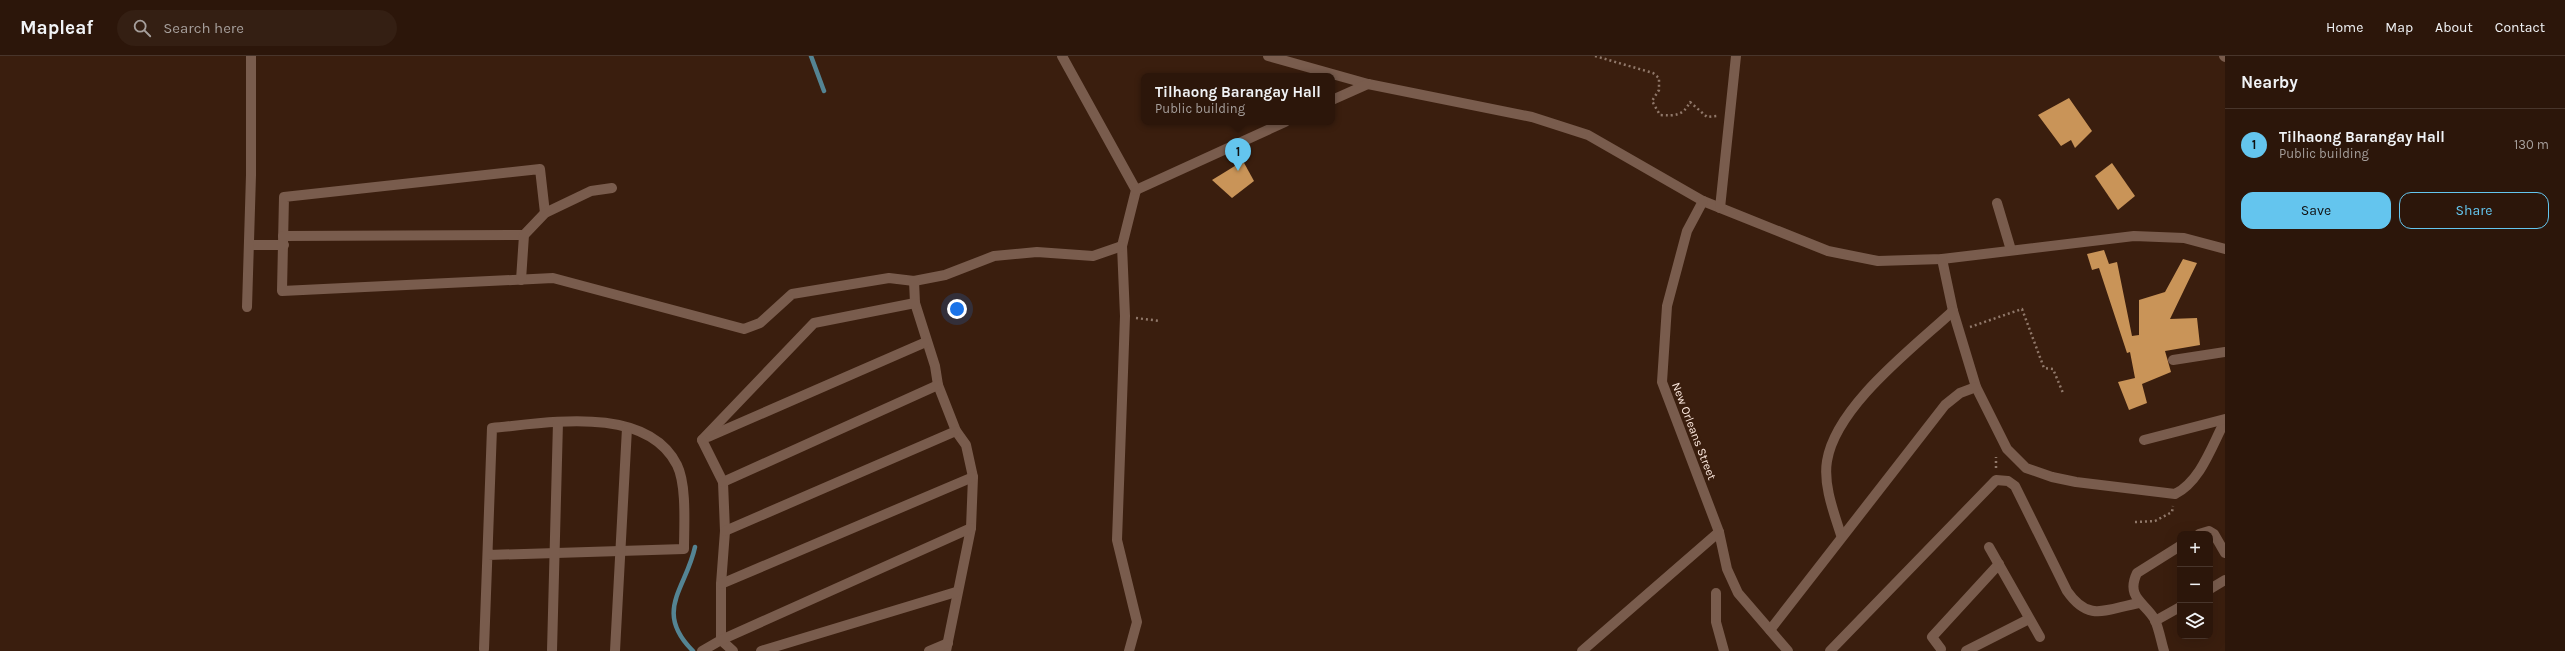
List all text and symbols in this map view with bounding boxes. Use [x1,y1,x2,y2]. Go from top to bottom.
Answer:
search box [117,10,397,46]
text: Mapleaf [20,17,93,39]
icon: search [131,17,153,39]
text: Search here [163,19,244,37]
text: Home [2326,19,2363,36]
text: Map [2385,19,2413,36]
text: About [2435,19,2473,36]
text: Contact [2495,19,2545,36]
text: Nearby [2241,72,2298,92]
popup [1141,73,1335,125]
text: Tilhaong Barangay Hall [1155,83,1321,101]
text: Public building [1155,101,1245,116]
text: Tilhaong Barangay Hall [2279,128,2445,146]
text: 1 [2252,137,2256,152]
text: 130 m [2514,137,2549,152]
pin: 1 [1225,138,1251,171]
text: Public building [2279,146,2369,161]
button: Save [2241,192,2391,229]
button: Share [2399,192,2549,229]
your location [947,299,967,319]
street label: New Orleans Street [1669,380,1719,482]
map controls [2177,531,2213,639]
button: + [2177,531,2213,567]
button: − [2177,567,2213,603]
button: layers [2177,603,2213,639]

